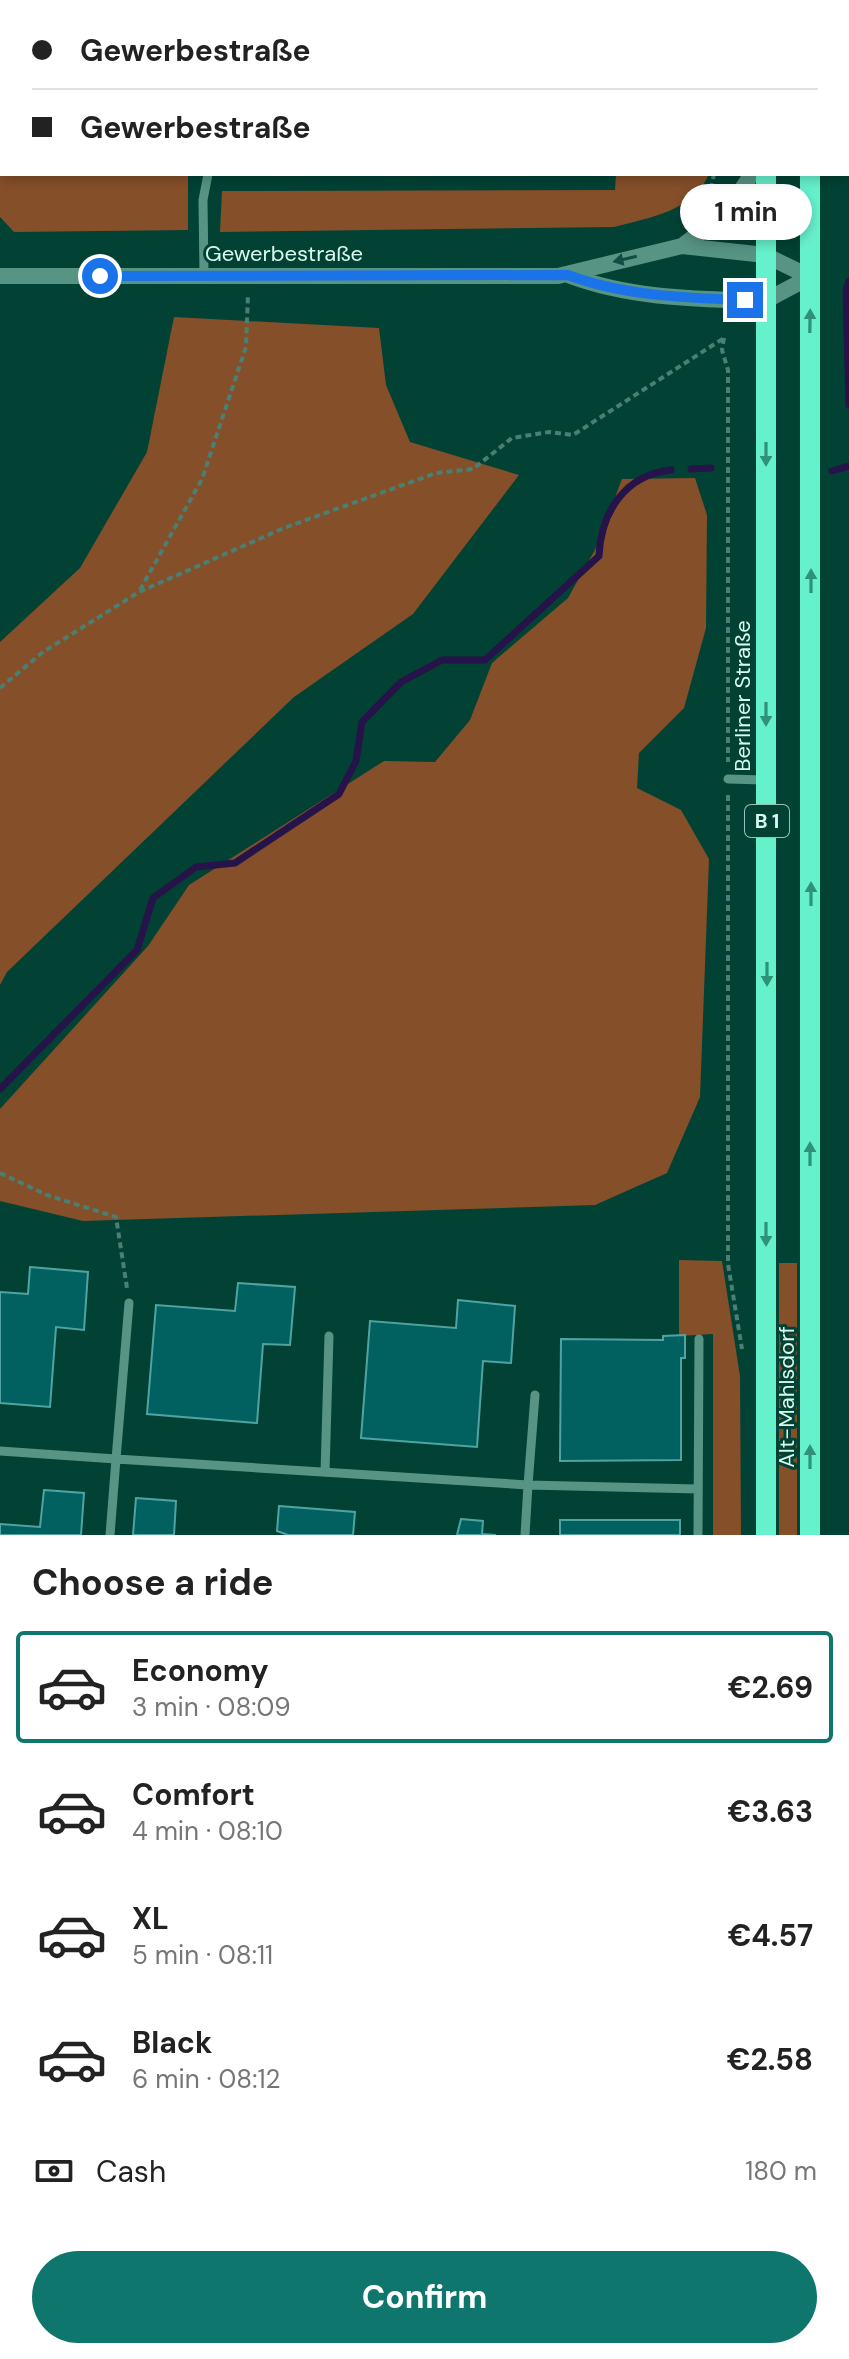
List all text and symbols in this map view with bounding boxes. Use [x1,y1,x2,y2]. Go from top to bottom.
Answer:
text: Gewerbestraße [80,31,311,70]
text: Gewerbestraße [80,108,311,147]
callout: 1 min [679,184,811,240]
text: 1 min [714,195,778,229]
street label: Gewerbestraße [205,239,363,268]
one-way arrow [612,253,637,266]
route start [82,258,118,294]
route end [727,282,763,318]
one-way arrow [804,308,816,333]
one-way arrow [760,442,772,467]
one-way arrow [805,568,817,593]
street label: Berliner Straße [728,620,757,772]
one-way arrow [760,702,773,727]
road number: B 1 [745,805,789,837]
one-way arrow [804,881,817,906]
one-way arrow [760,962,773,987]
one-way arrow [804,1141,816,1166]
one-way arrow [760,1222,772,1247]
street label: Alt-Mahlsdorf [772,1326,801,1468]
one-way arrow [804,1444,816,1469]
text: Choose a ride [32,1559,273,1606]
icon: car [36,1651,108,1723]
text: Economy [132,1651,269,1690]
text: €2.69 [728,1668,813,1707]
text: 3 min · 08:09 [132,1690,291,1724]
icon: car [36,1775,108,1847]
text: Comfort [132,1775,255,1814]
text: €3.63 [727,1792,813,1831]
text: 4 min · 08:10 [132,1814,283,1848]
icon: car [36,1899,108,1971]
text: XL [132,1899,169,1938]
text: €4.57 [728,1916,813,1955]
text: 5 min · 08:11 [132,1938,273,1972]
icon: car [36,2023,108,2095]
text: Black [132,2023,212,2062]
text: €2.58 [727,2040,813,2079]
text: 6 min · 08:12 [132,2062,281,2096]
icon: cash [32,2149,76,2193]
text: Cash [96,2152,166,2191]
text: 180 m [745,2154,817,2188]
button: Confirm [32,2251,817,2343]

